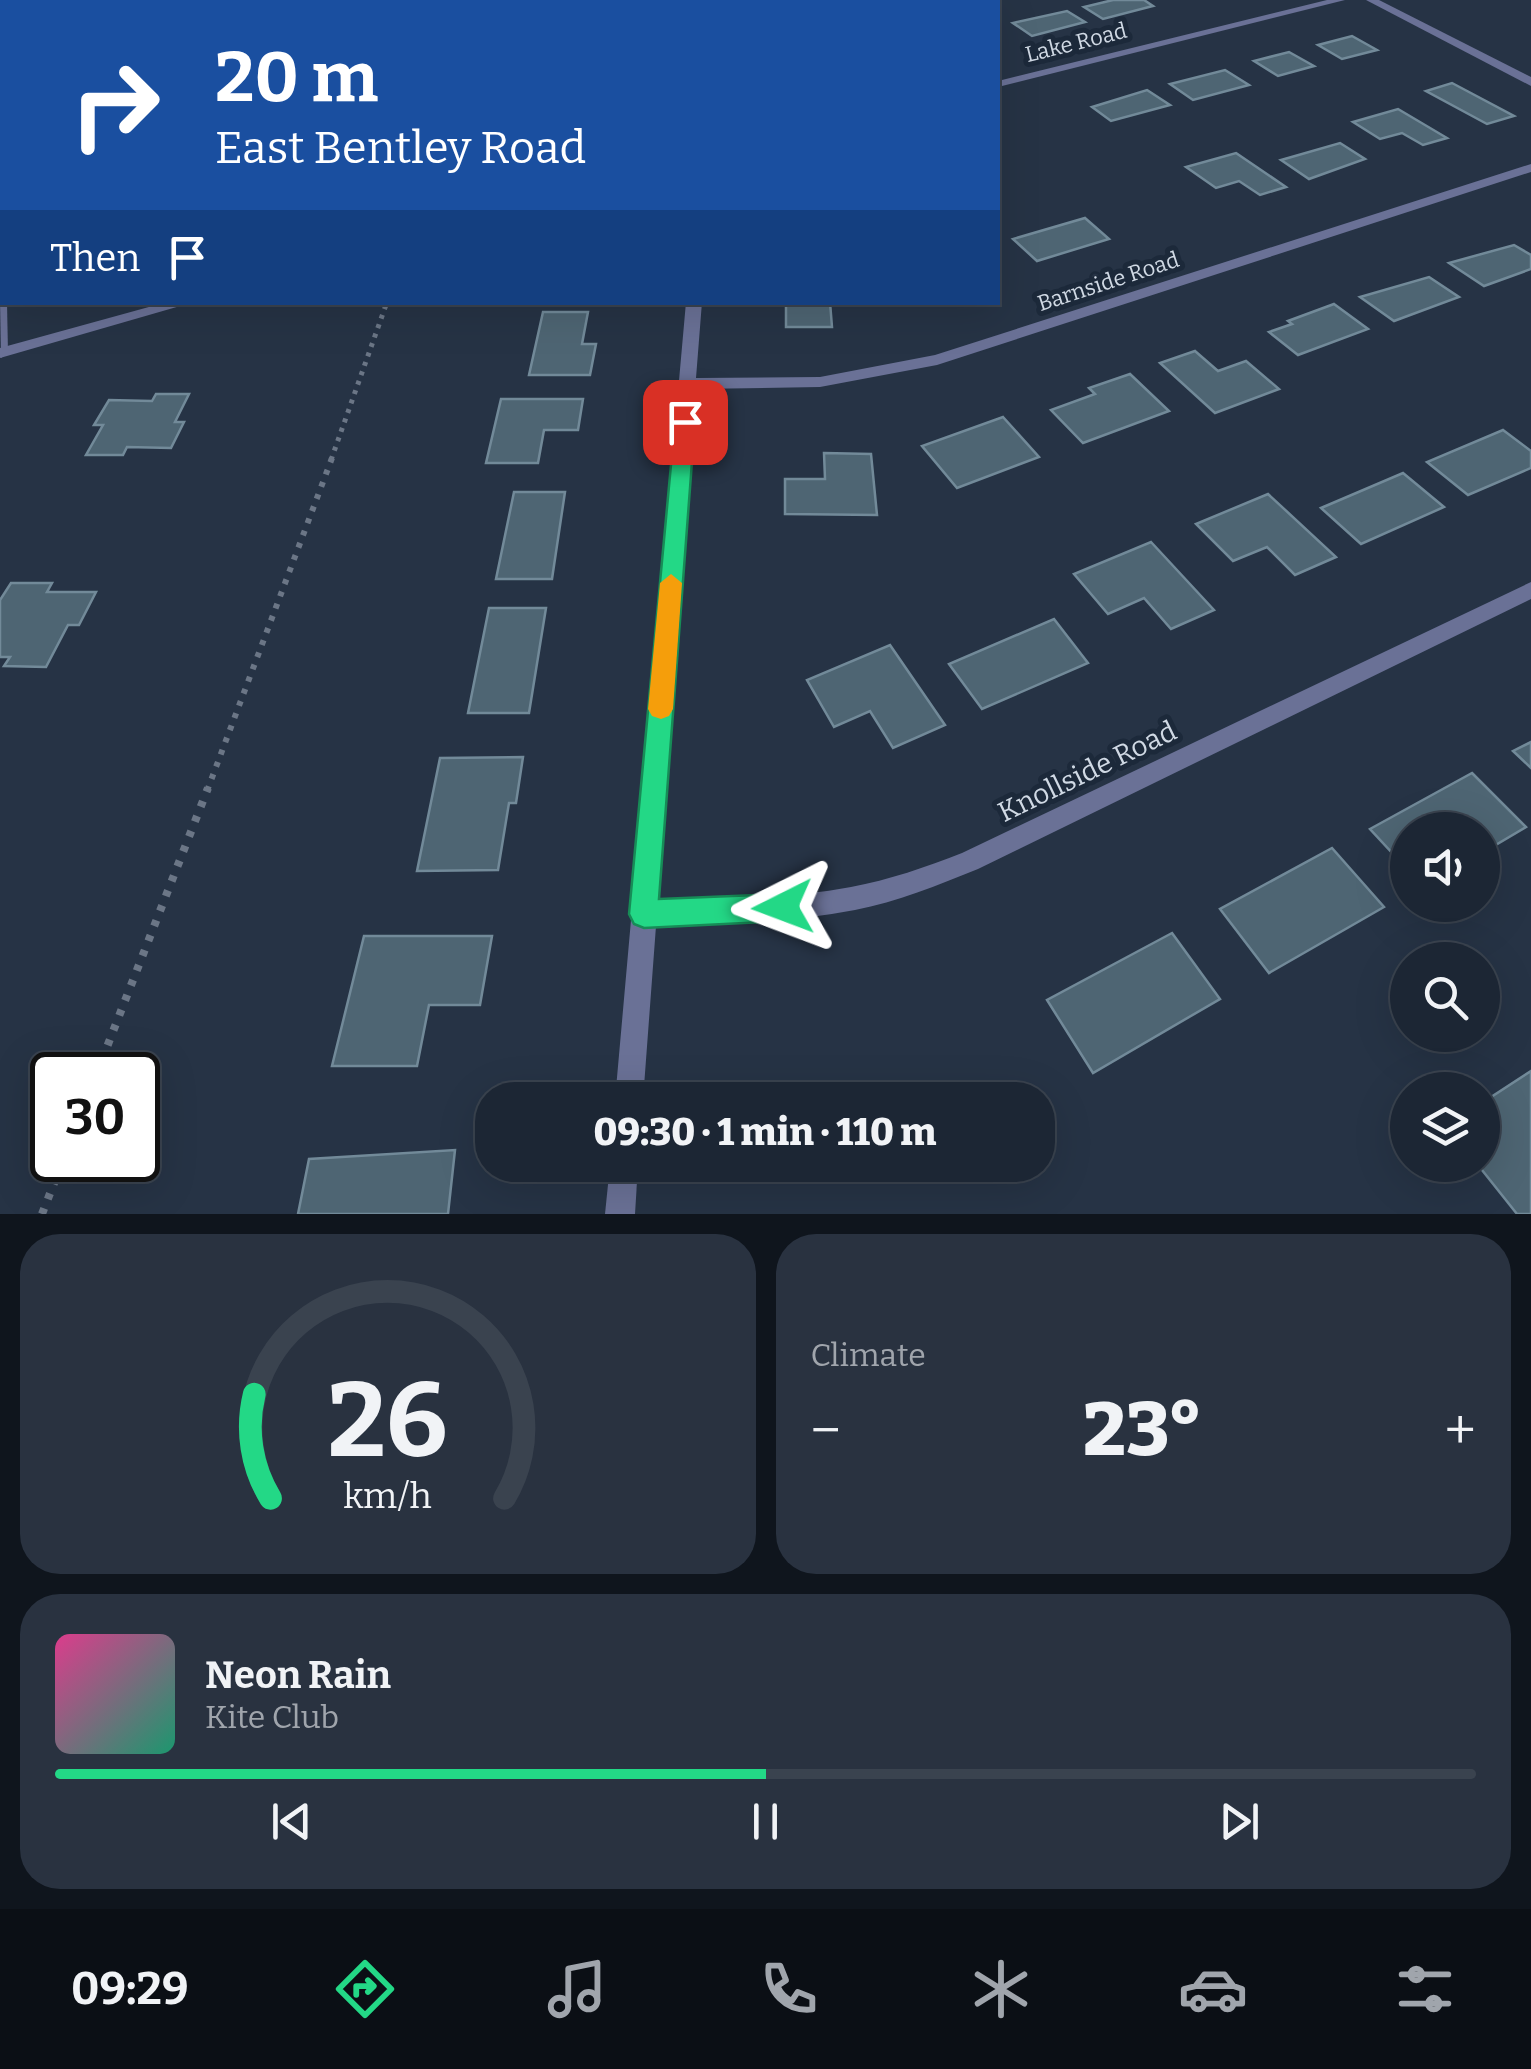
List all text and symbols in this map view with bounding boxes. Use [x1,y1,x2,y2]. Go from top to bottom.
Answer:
street label: Lake Road [1023,17,1130,68]
text: 20 m [215,36,378,120]
icon: right [50,40,180,170]
text: East Bentley Road [215,121,586,175]
icon: arrive [160,230,215,285]
text: Then [50,235,140,281]
street label: Barnside Road [1034,246,1182,317]
pin [643,380,728,465]
icon: arrive [658,395,713,450]
street label: Knollside Road [993,714,1182,829]
map controls [1390,812,1500,1182]
button: sound [1390,812,1500,922]
position arrow [731,855,835,959]
button: search [1390,942,1500,1052]
speed limit sign: 30 [30,1052,160,1182]
button: layers [1390,1072,1500,1182]
text: 09:30 · 1 min · 110 m [593,1109,937,1155]
text: Climate [811,1336,926,1374]
text: 26 [328,1359,448,1484]
text: 23° [1083,1385,1202,1475]
text: − [811,1398,841,1464]
text: + [1445,1398,1476,1464]
text: km/h [344,1475,432,1517]
text: Neon Rain [205,1652,391,1698]
text: Kite Club [205,1698,339,1736]
icon: previous [264,1794,319,1849]
icon: pause [738,1794,793,1849]
icon: next [1212,1794,1267,1849]
icon: directions [330,1954,400,2024]
icon: music [542,1954,612,2024]
icon: phone [754,1954,824,2024]
icon: climate [966,1954,1036,2024]
icon: car [1178,1954,1248,2024]
icon: filters [1390,1954,1460,2024]
text: 09:29 [71,1962,189,2016]

